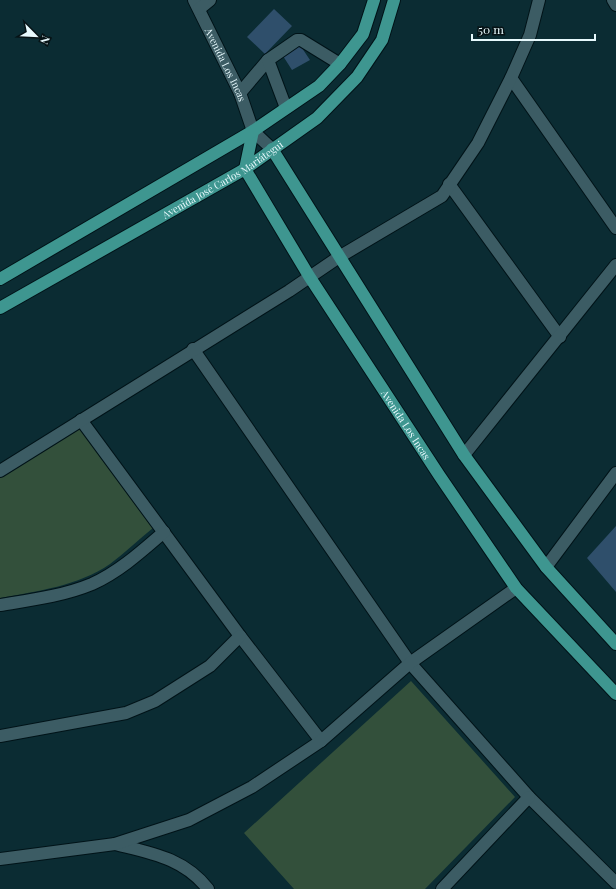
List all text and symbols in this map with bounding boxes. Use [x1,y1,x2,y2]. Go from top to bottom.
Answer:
north arrow [16,16,56,56]
scale bar [472,16,595,42]
text: 50 m [478,21,504,37]
street label: Avenida Los Incas [201,25,249,103]
text: N [37,34,54,47]
street label: Avenida José Carlos Mariátegui [159,137,286,222]
street label: Avenida Los Incas [378,386,434,462]

